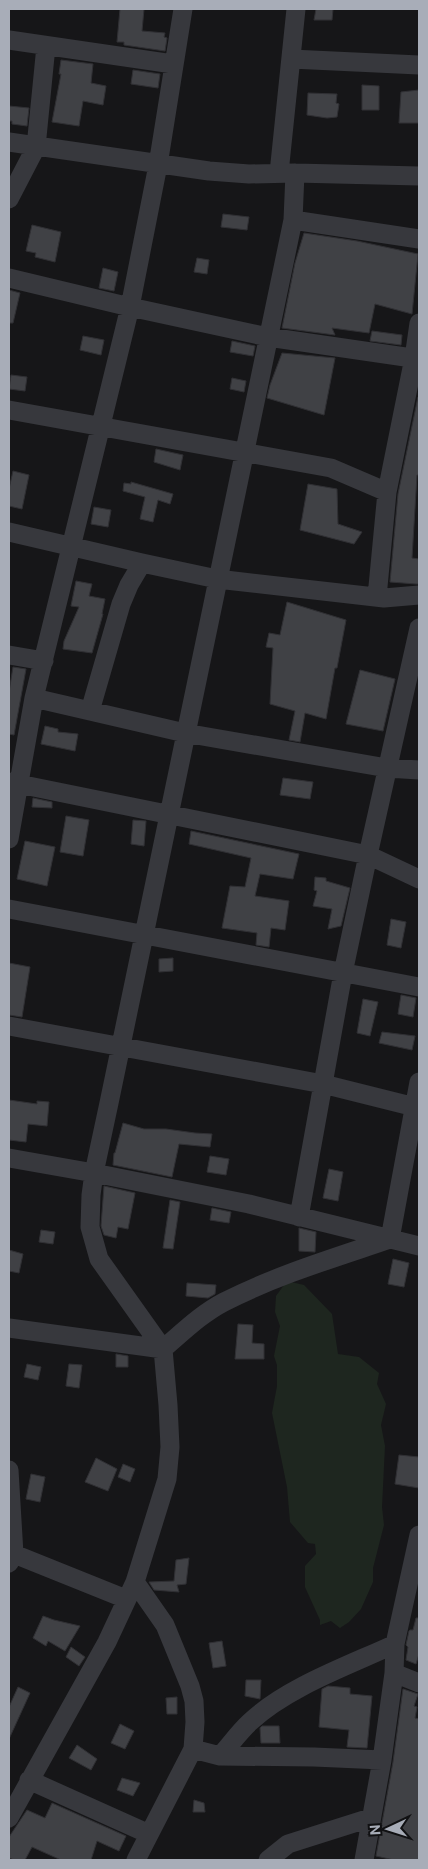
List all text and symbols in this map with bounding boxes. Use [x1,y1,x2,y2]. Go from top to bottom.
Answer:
north arrow [363,1804,413,1854]
text: N [367,1824,383,1836]

